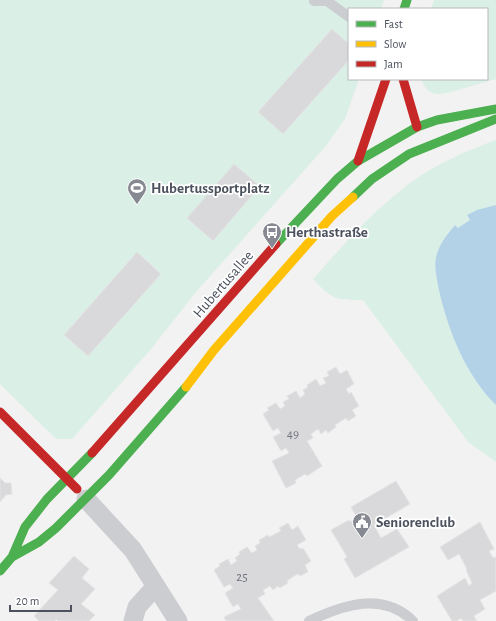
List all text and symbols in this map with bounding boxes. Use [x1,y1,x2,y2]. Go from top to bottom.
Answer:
legend [348,8,488,80]
text: Fast [384,18,403,30]
text: Slow [384,38,406,50]
text: Jam [384,58,403,70]
sports icon: Hubertussportplatz [126,177,148,205]
place label: Hubertussportplatz [151,181,270,196]
bus stop icon: Herthastraße [261,221,283,249]
place label: Herthastraße [286,225,368,240]
street label: Hubertusallee [190,248,256,321]
house number: 49 [287,428,299,441]
public building icon: Seniorenclub [351,511,373,539]
place label: Seniorenclub [376,515,455,530]
house number: 25 [236,571,248,584]
scale bar [10,587,71,613]
text: 20 m [16,595,39,607]

